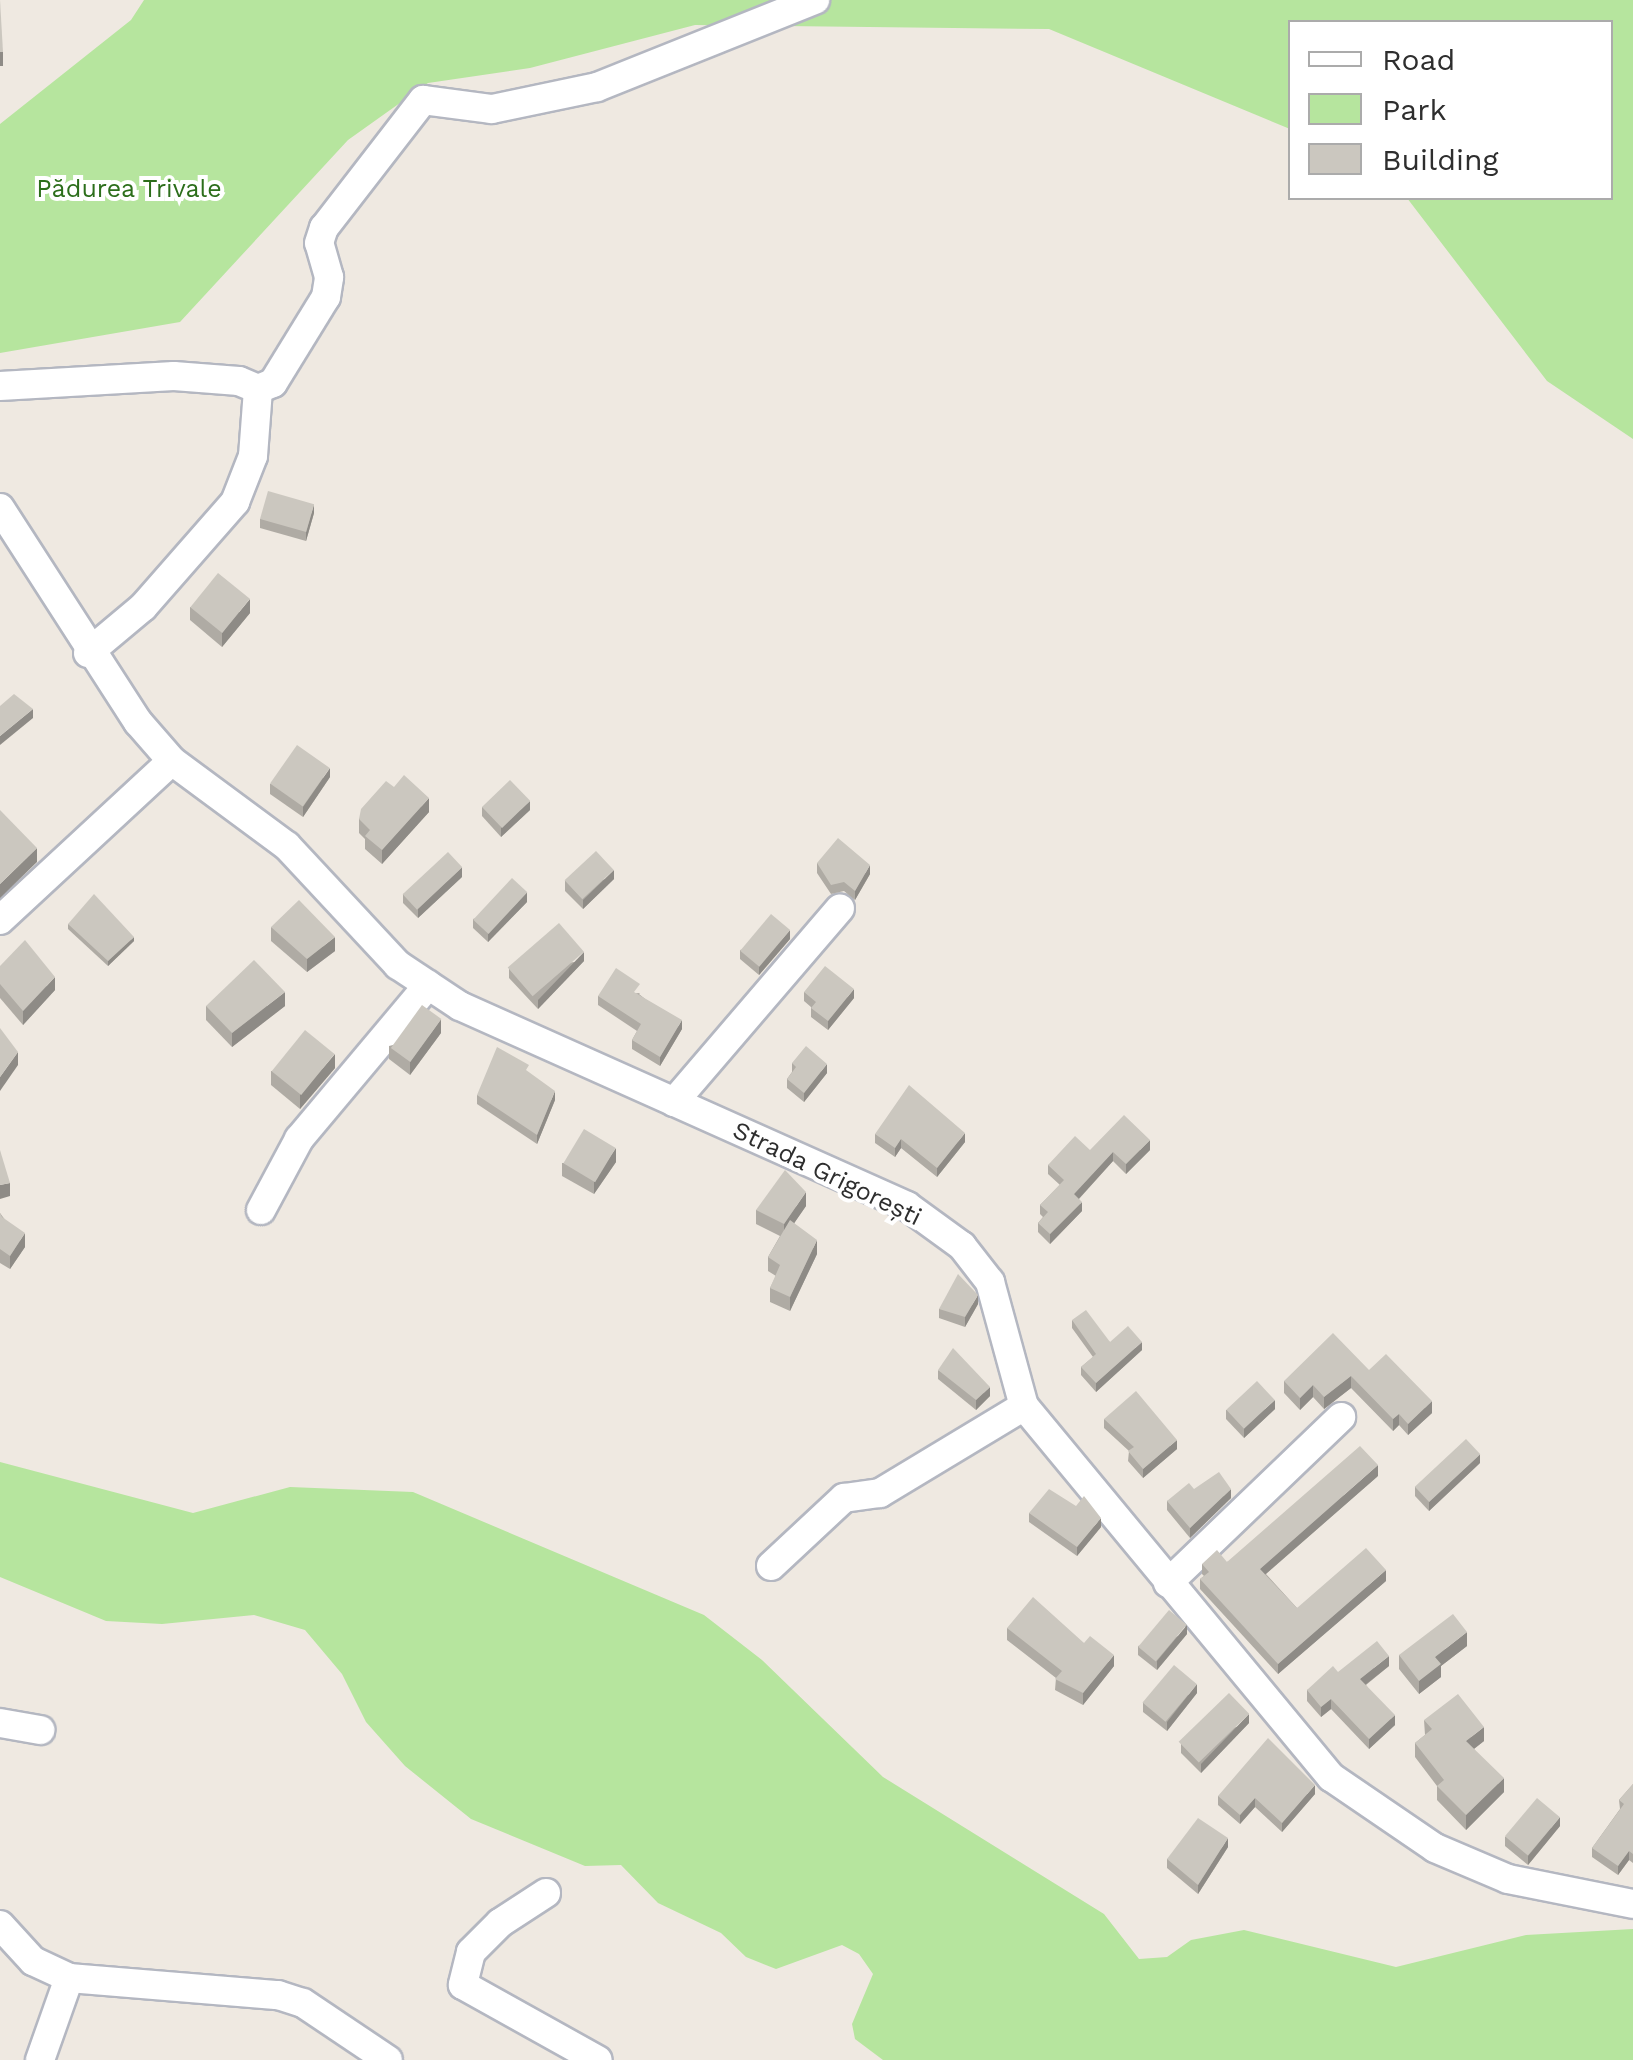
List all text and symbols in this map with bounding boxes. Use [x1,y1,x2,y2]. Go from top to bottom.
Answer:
legend [1288,20,1613,200]
text: Road [1382,42,1455,77]
text: Park [1382,92,1447,127]
text: Building [1382,142,1499,177]
park label: Pădurea Trivale [36,174,222,204]
street label: Strada Grigorești [728,1115,926,1233]

